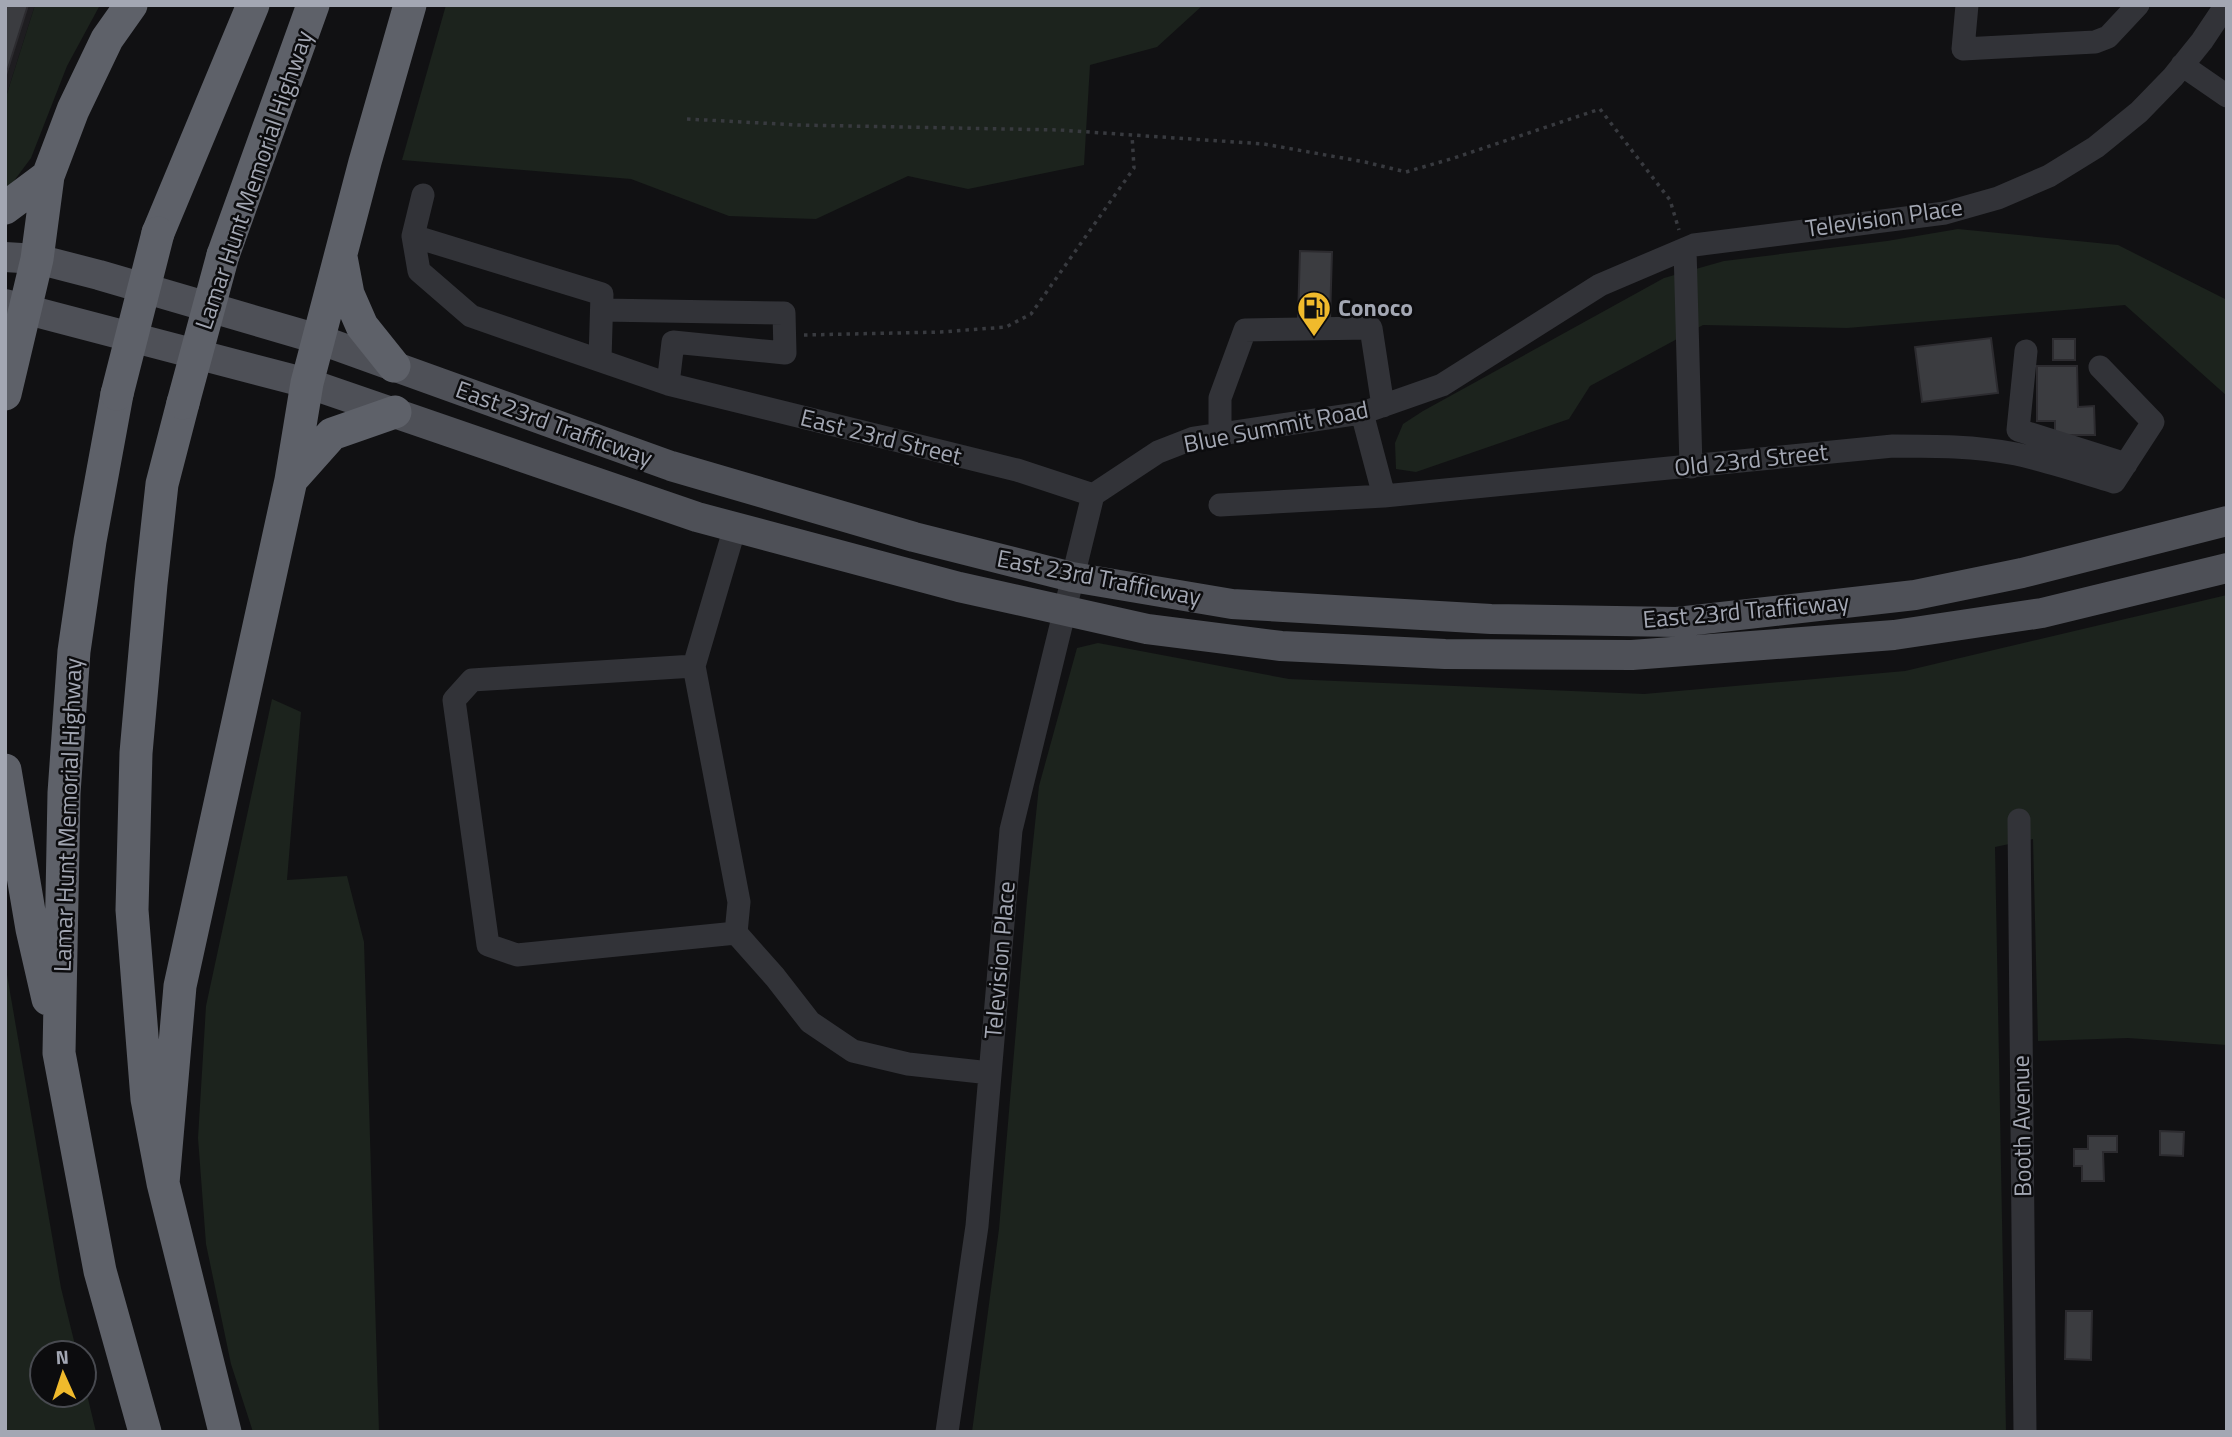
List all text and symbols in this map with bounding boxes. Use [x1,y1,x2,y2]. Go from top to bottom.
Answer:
street label: Lamar Hunt Memorial Highway [185,25,321,334]
street label: Television Place [1803,188,1965,246]
fuel station icon: Conoco [1295,289,1333,338]
place label: Conoco [1338,289,1413,325]
street label: East 23rd Trafficway [451,371,658,476]
street label: Blue Summit Road [1180,390,1371,462]
street label: East 23rd Street [797,399,966,474]
street label: Old 23rd Street [1672,433,1830,485]
street label: East 23rd Trafficway [994,540,1205,615]
street label: East 23rd Trafficway [1641,583,1851,637]
street label: Lamar Hunt Memorial Highway [44,657,90,973]
street label: Television Place [974,879,1024,1040]
street label: Booth Avenue [2002,1055,2040,1197]
north arrow [28,1339,98,1409]
text: N [55,1342,69,1371]

